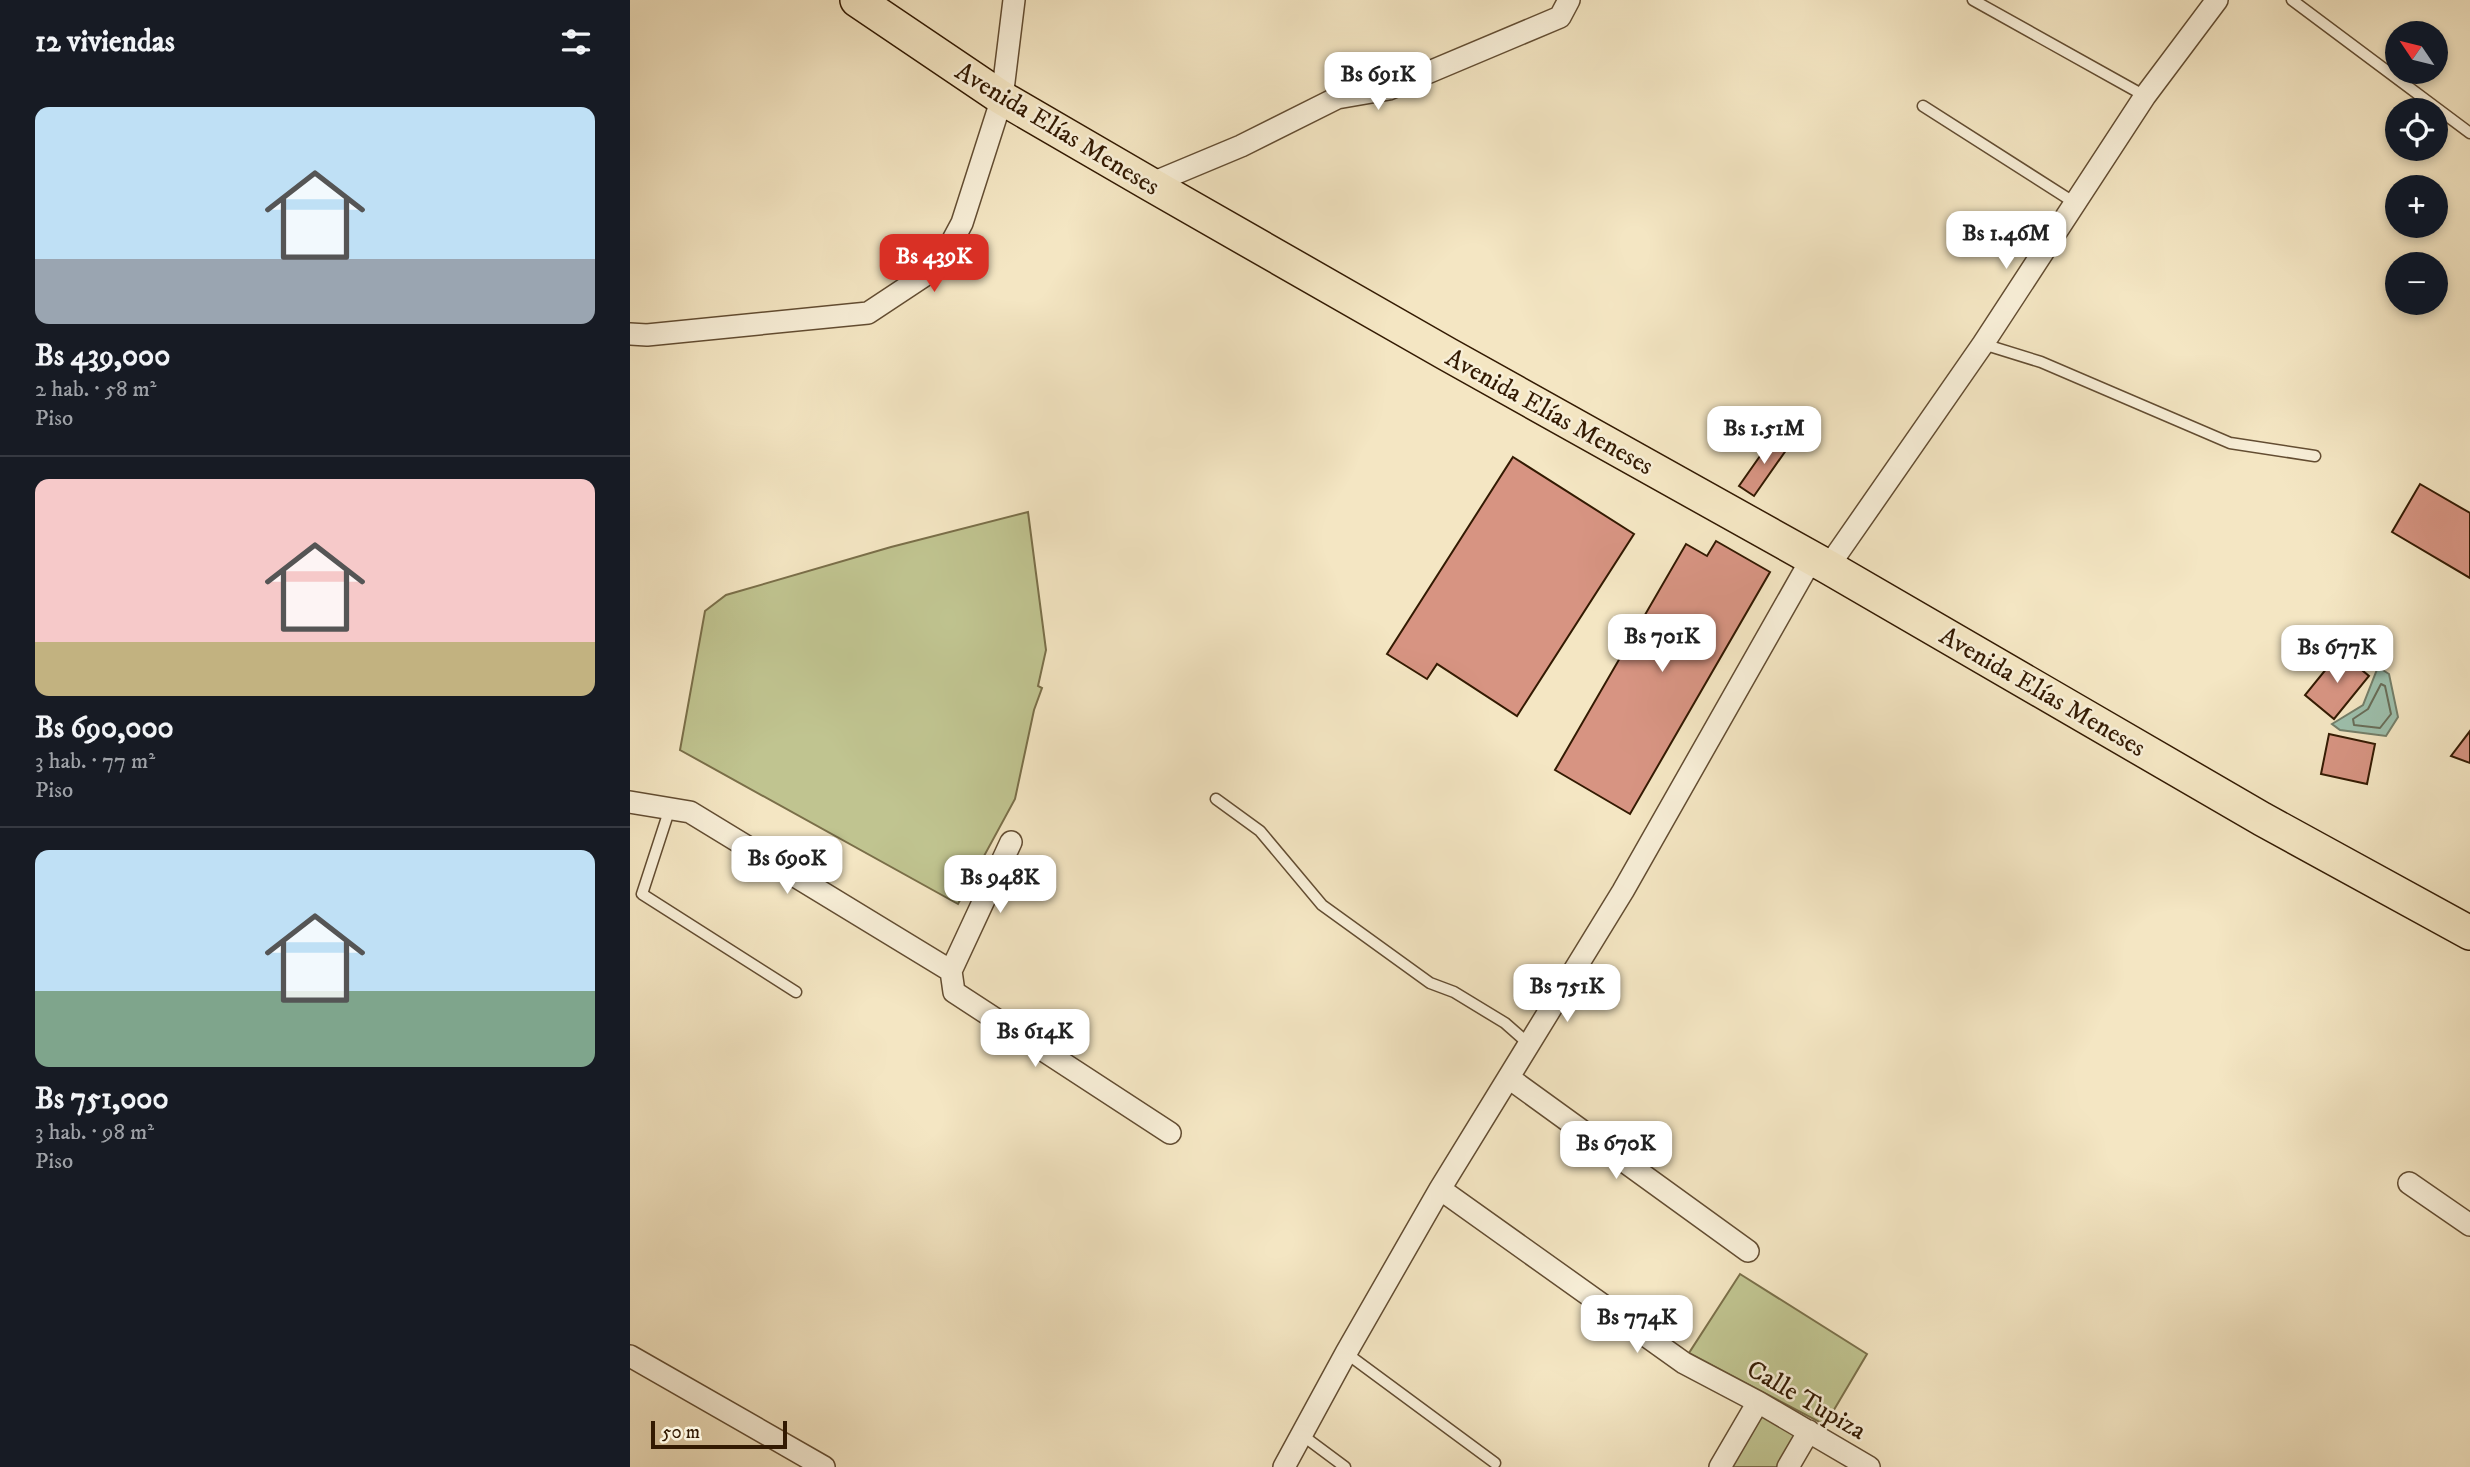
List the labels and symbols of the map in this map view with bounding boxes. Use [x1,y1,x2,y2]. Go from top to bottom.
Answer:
north arrow [2385,21,2448,84]
pin: Bs 691K [1313,52,1443,112]
street label: Avenida Elías Meneses [949,55,1166,203]
pin: Bs 1.46M [1934,212,2078,271]
pin: Bs 439K [869,234,999,294]
street label: Avenida Elías Meneses [1439,341,1659,483]
pin: Bs 1.51M [1692,406,1836,466]
pin: Bs 701K [1597,614,1727,674]
street label: Avenida Elías Meneses [1933,620,2151,765]
pin: Bs 677K [2272,626,2402,685]
pin: Bs 690K [722,836,852,896]
pin: Bs 948K [935,856,1065,915]
pin: Bs 751K [1502,964,1632,1024]
pin: Bs 614K [970,1010,1100,1069]
pin: Bs 670K [1551,1122,1681,1181]
pin: Bs 774K [1572,1296,1702,1355]
street label: Calle Tupiza [1741,1353,1872,1448]
scale bar [651,1418,788,1450]

